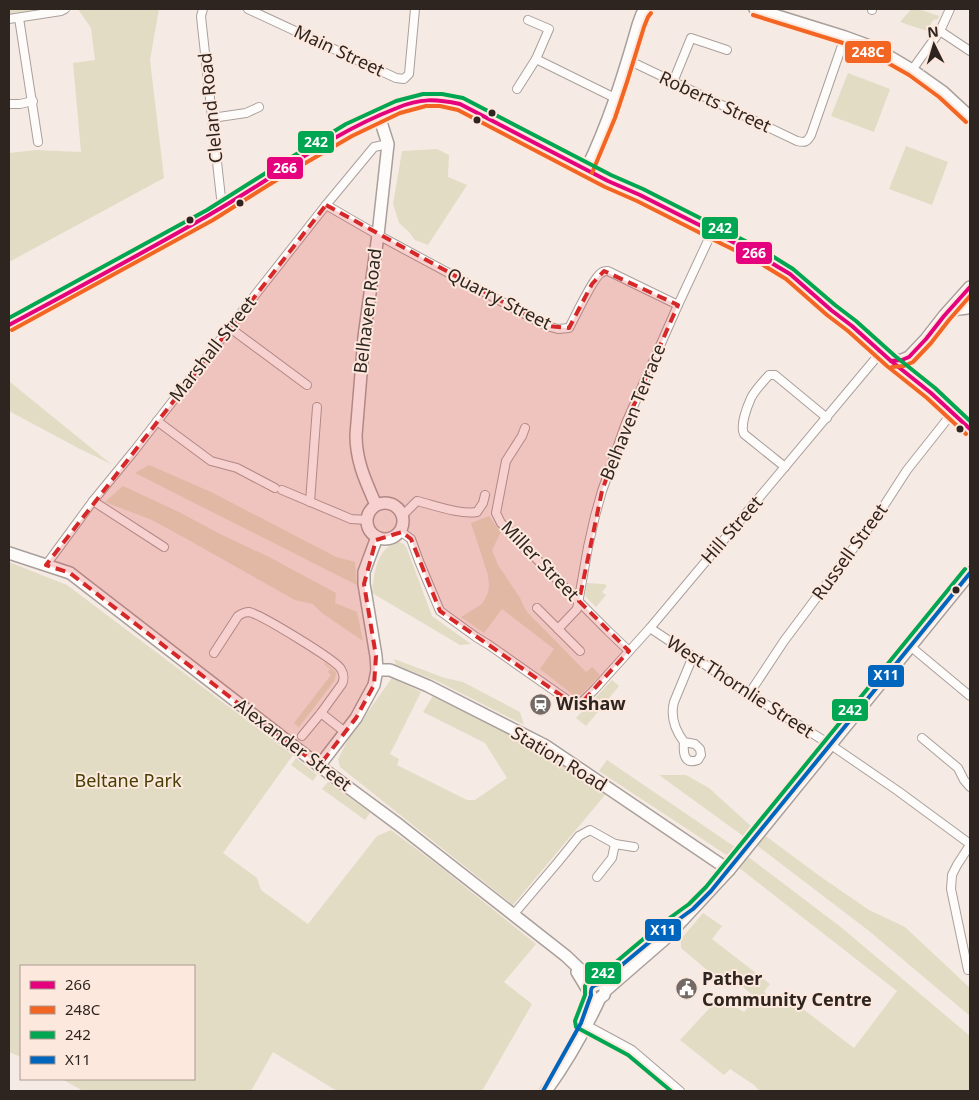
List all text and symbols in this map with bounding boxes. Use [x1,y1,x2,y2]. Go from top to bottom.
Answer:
street label: Main Street [290,19,389,82]
north arrow [909,20,959,70]
text: N [926,22,939,42]
line badge: 248C [844,40,892,64]
text: 248C [851,42,885,61]
street label: Cleland Road [192,52,228,165]
street label: Roberts Street [656,65,776,138]
unlabelled marker [487,108,497,118]
unlabelled marker [472,115,482,125]
line badge: 242 [297,130,335,154]
text: 242 [304,132,328,151]
line badge: 266 [266,156,304,180]
text: 266 [273,158,297,177]
unlabelled marker [235,198,245,208]
unlabelled marker [185,215,195,225]
line badge: 242 [701,216,739,240]
text: 242 [708,218,732,237]
line badge: 266 [735,241,773,265]
text: 266 [742,243,766,262]
street label: Belhaven Road [347,247,387,375]
street label: Quarry Street [443,261,556,335]
street label: Marshall Street [163,290,261,406]
street label: Belhaven Terrace [594,340,670,483]
unlabelled marker [955,424,965,434]
street label: Hill Street [695,490,768,568]
street label: Russell Street [806,498,893,605]
street label: Miller Street [496,515,585,606]
unlabelled marker [951,585,961,595]
street label: West Thornlie Street [662,629,819,743]
line badge: X11 [867,664,905,688]
text: X11 [873,665,899,684]
place label: Wishaw [556,691,626,715]
street label: Alexander Street [230,692,357,796]
station icon: Wishaw [528,692,552,716]
line badge: 242 [831,698,869,722]
text: 242 [838,700,862,719]
street label: Station Road [507,720,612,796]
park label: Beltane Park [74,768,182,792]
line badge: X11 [644,918,682,942]
text: X11 [650,920,676,939]
line badge: 242 [584,961,622,985]
text: 242 [591,963,615,982]
legend [20,965,195,1080]
place label: Pather Community Centre [702,966,872,1011]
text: 266 [65,974,91,994]
public building icon: Pather Community Centre [674,977,698,1001]
text: 248C [65,999,101,1019]
text: 242 [65,1024,91,1044]
text: X11 [65,1049,91,1069]

